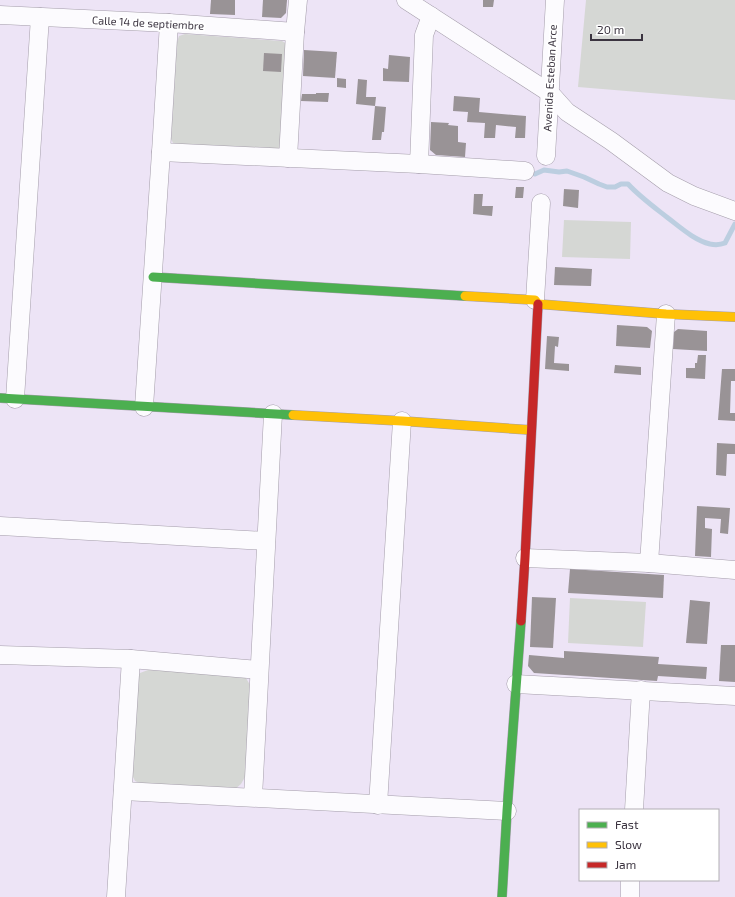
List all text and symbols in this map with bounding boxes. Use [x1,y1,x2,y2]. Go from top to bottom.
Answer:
street label: Calle 14 de septiembre [92,13,204,32]
scale bar [591,16,642,42]
text: 20 m [597,22,624,36]
street label: Avenida Esteban Arce [540,24,559,132]
legend [579,809,719,881]
text: Fast [615,817,639,831]
text: Slow [615,837,642,851]
text: Jam [615,857,636,871]

